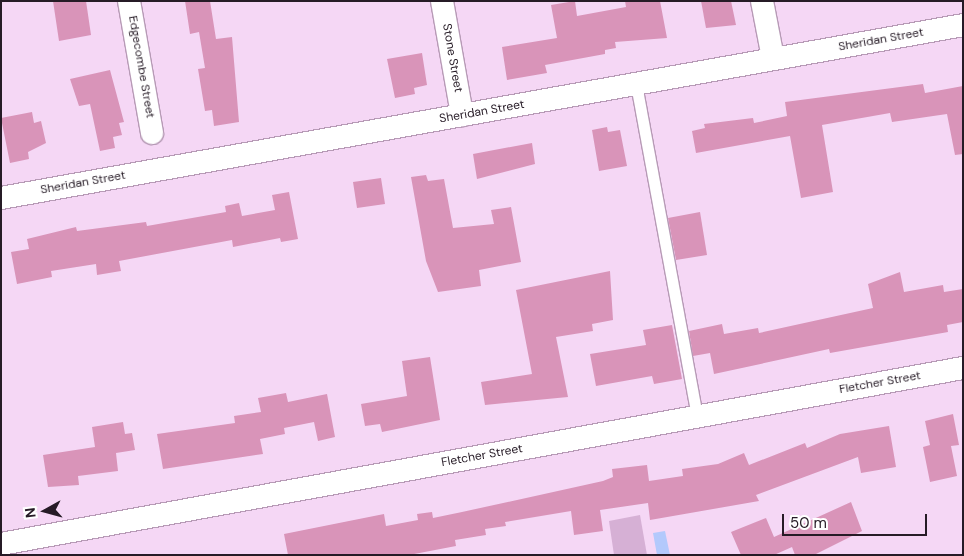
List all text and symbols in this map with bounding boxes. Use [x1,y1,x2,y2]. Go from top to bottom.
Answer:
street label: Edgecombe Street [125,15,157,119]
street label: Stone Street [439,23,465,93]
street label: Sheridan Street [837,25,925,55]
street label: Sheridan Street [438,97,526,127]
street label: Sheridan Street [39,168,127,198]
street label: Fletcher Street [838,369,922,397]
street label: Fletcher Street [440,442,524,470]
north arrow [20,486,70,536]
scale bar [784,504,929,536]
text: N [21,507,40,519]
text: 50 m [790,513,827,533]

